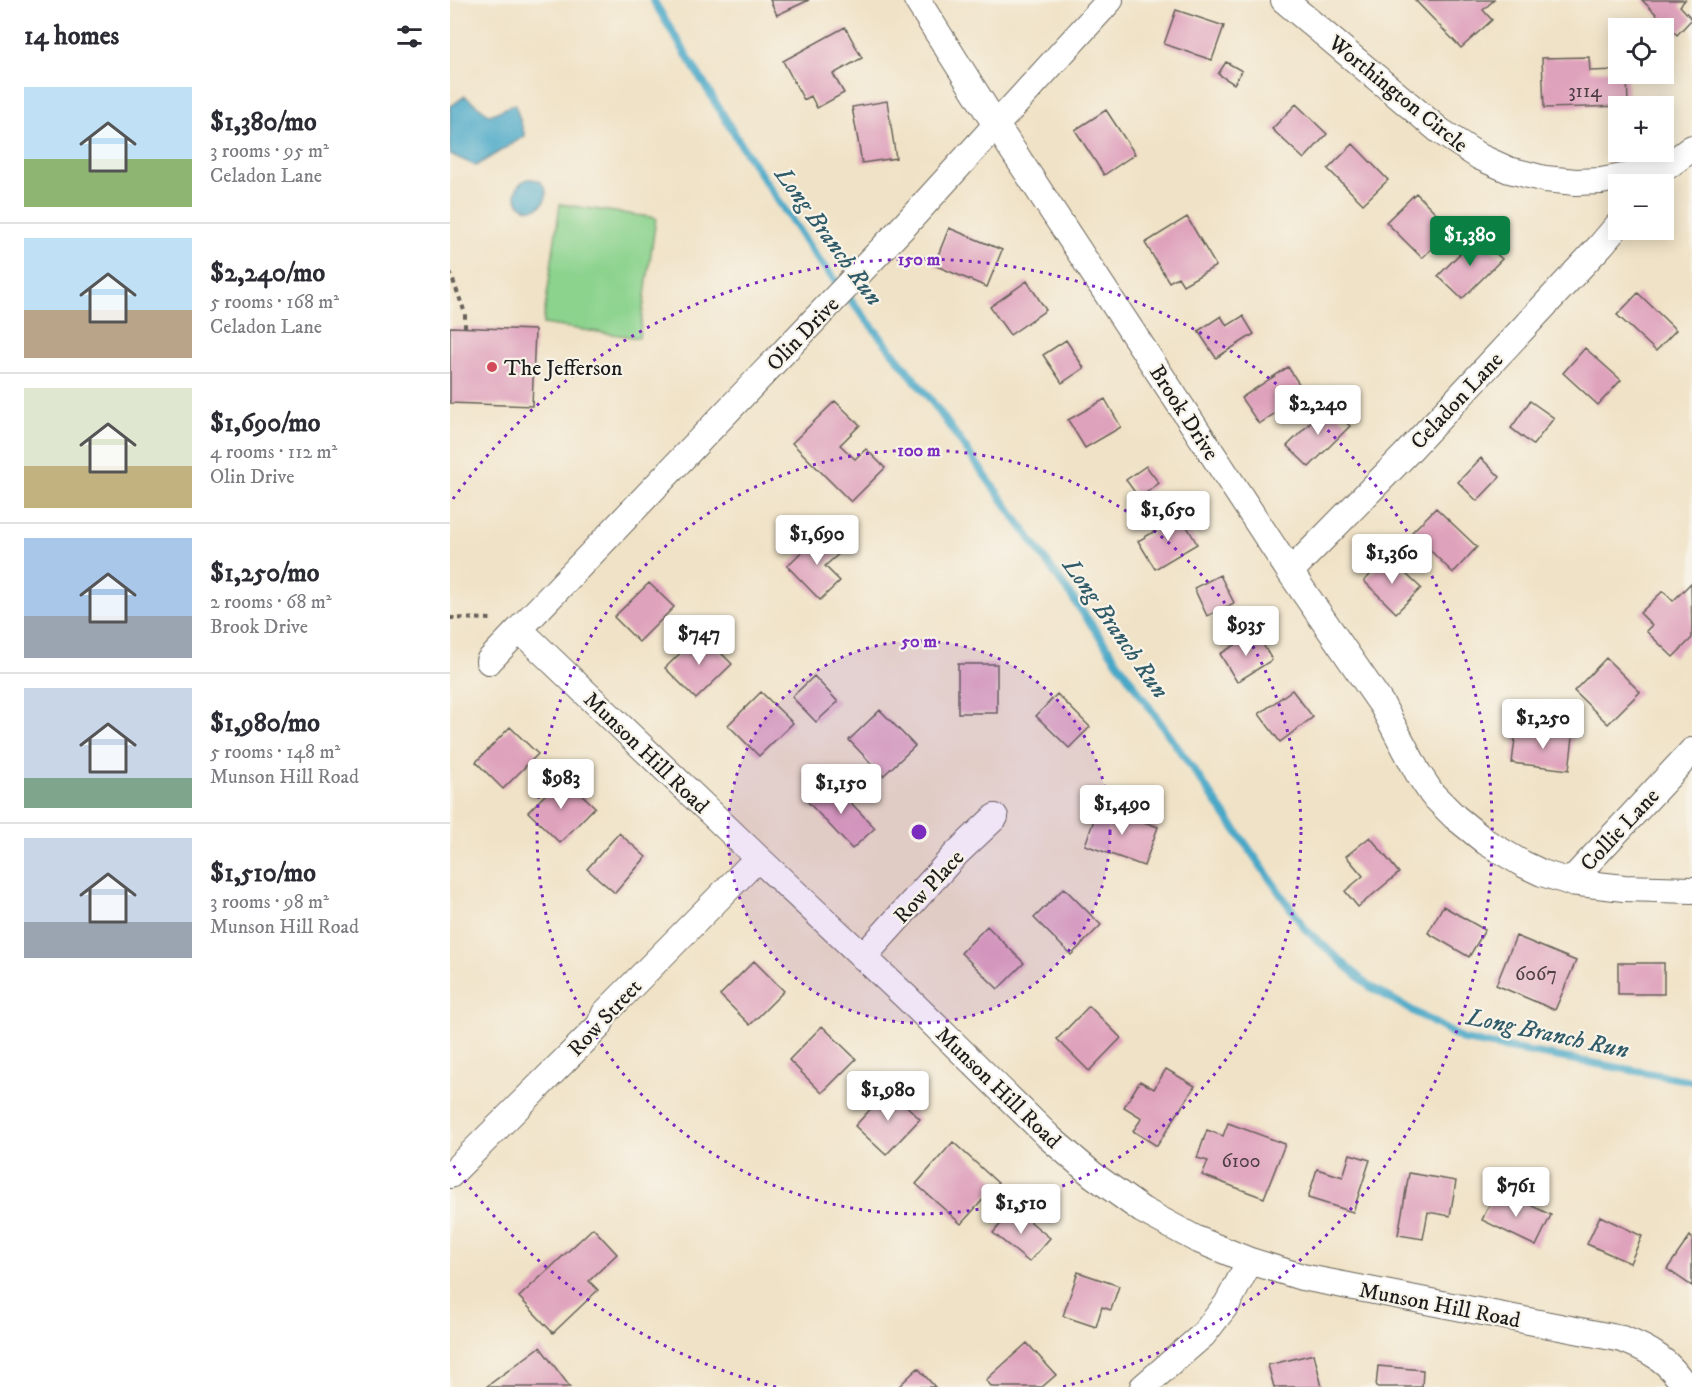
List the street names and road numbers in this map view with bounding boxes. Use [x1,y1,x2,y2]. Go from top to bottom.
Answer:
street label: Worthington Circle [1322,29,1473,159]
street label: Olin Drive [761,291,845,377]
street label: Celadon Lane [1405,347,1509,455]
street label: Brook Drive [1143,360,1224,465]
street label: Munson Hill Road [578,686,714,820]
street label: Collie Lane [1575,783,1665,877]
street label: Row Place [888,844,970,930]
street label: Row Street [562,974,648,1062]
street label: Munson Hill Road [930,1021,1066,1155]
street label: Munson Hill Road [1357,1277,1523,1334]

